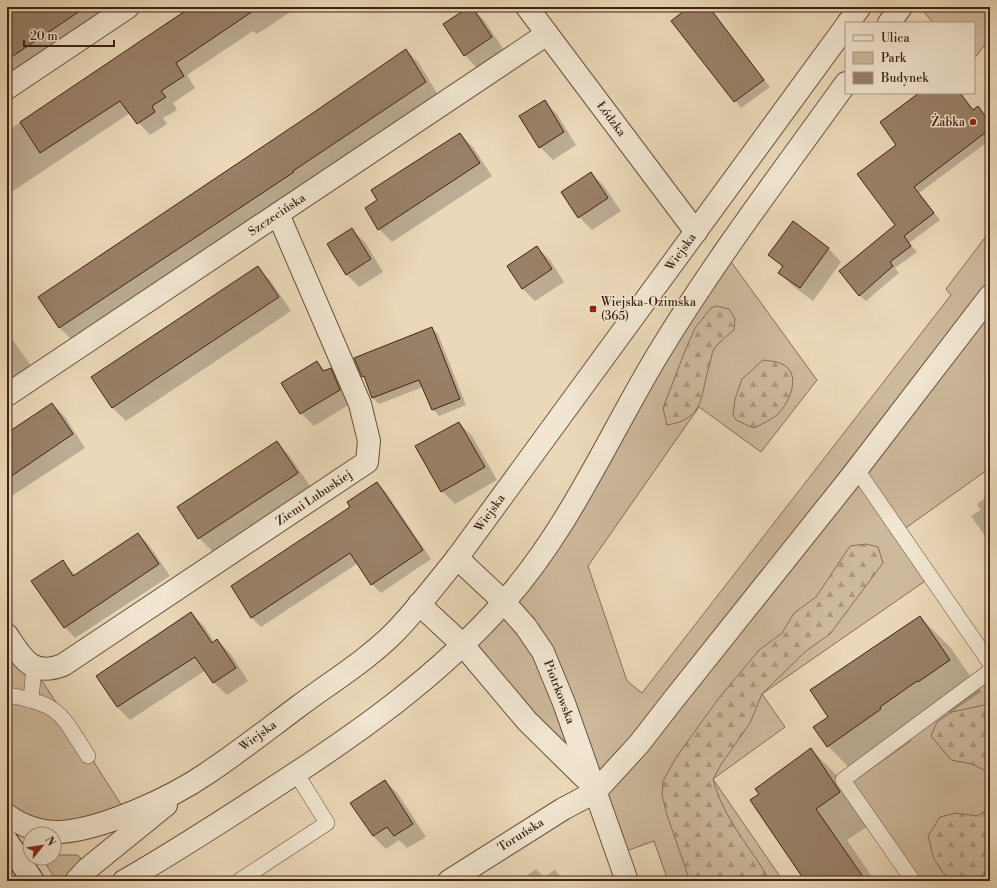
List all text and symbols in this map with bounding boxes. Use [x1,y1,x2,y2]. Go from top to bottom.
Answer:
scale bar [24,22,114,48]
legend [845,22,975,94]
text: 20 m [30,29,58,44]
text: Ulica [881,31,910,46]
text: Park [881,51,907,66]
text: Budynek [880,71,929,86]
street label: Łódzka [593,99,630,140]
place label: Żabka [932,113,966,130]
marker: Żabka [968,117,978,127]
street label: Szczecińska [246,190,309,240]
street label: Wiejska [662,230,700,274]
place label: Wiejska-Ozimska (365) [600,295,697,324]
marker: Wiejska-Ozimska (365) [588,304,598,314]
street label: Ziemi Lubuskiej [273,467,355,529]
street label: Wiejska [471,491,509,535]
street label: Piotrkowska [540,658,578,727]
street label: Wiejska [236,717,280,755]
street label: Toruńska [495,814,548,855]
north arrow [22,826,62,866]
text: N [42,834,58,849]

